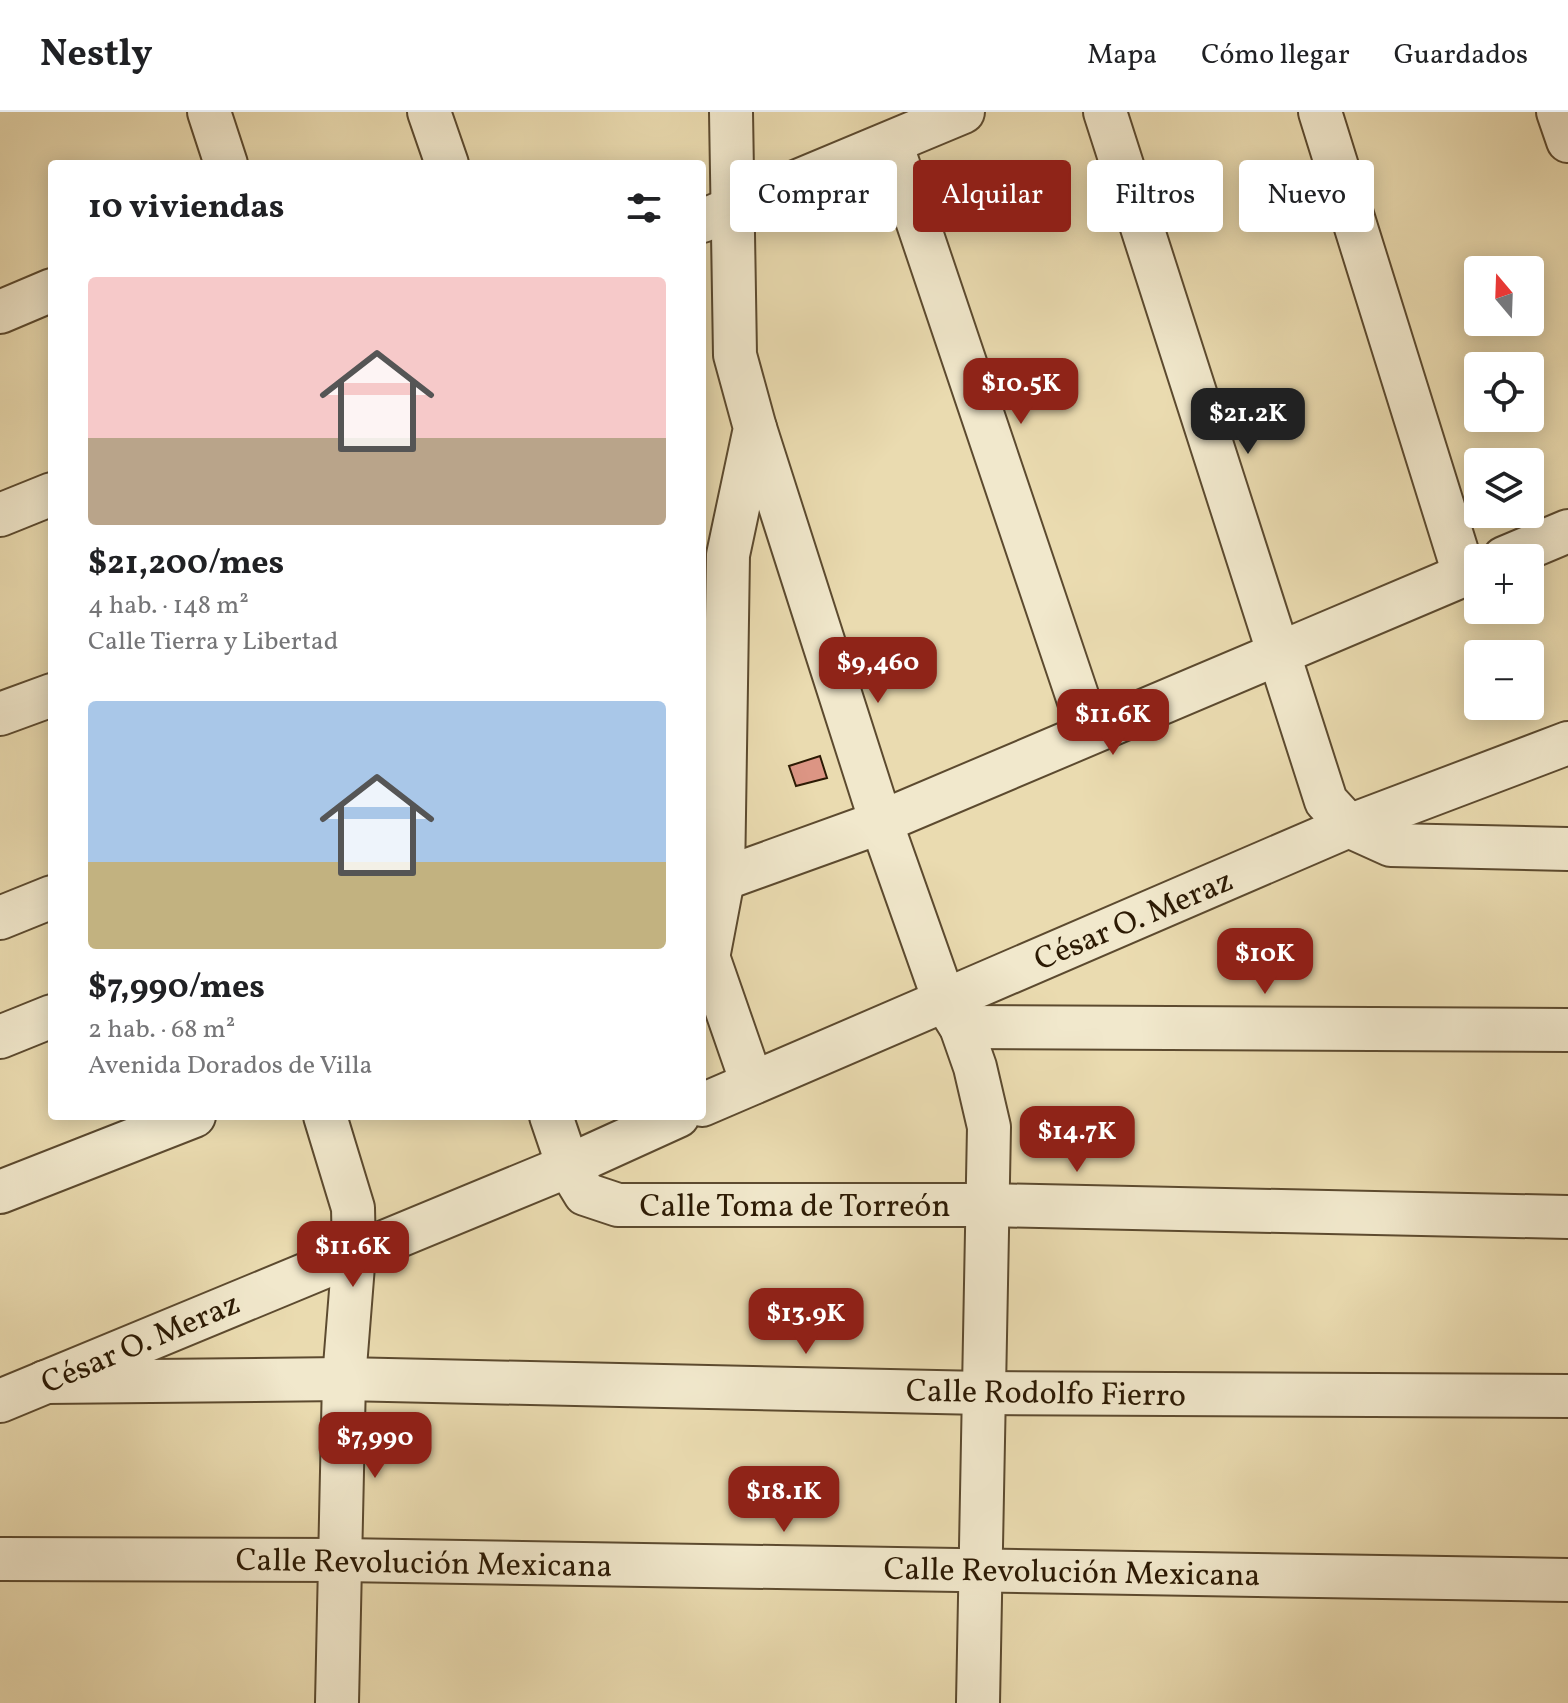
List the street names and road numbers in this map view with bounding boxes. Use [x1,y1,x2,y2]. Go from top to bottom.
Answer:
street label: César O. Meraz [1028,860,1240,983]
street label: Calle Toma de Torreón [639,1186,951,1230]
street label: César O. Meraz [35,1283,247,1406]
street label: Calle Rodolfo Fierro [906,1371,1186,1419]
street label: Calle Revolución Mexicana [235,1540,613,1590]
street label: Calle Revolución Mexicana [883,1549,1261,1599]

